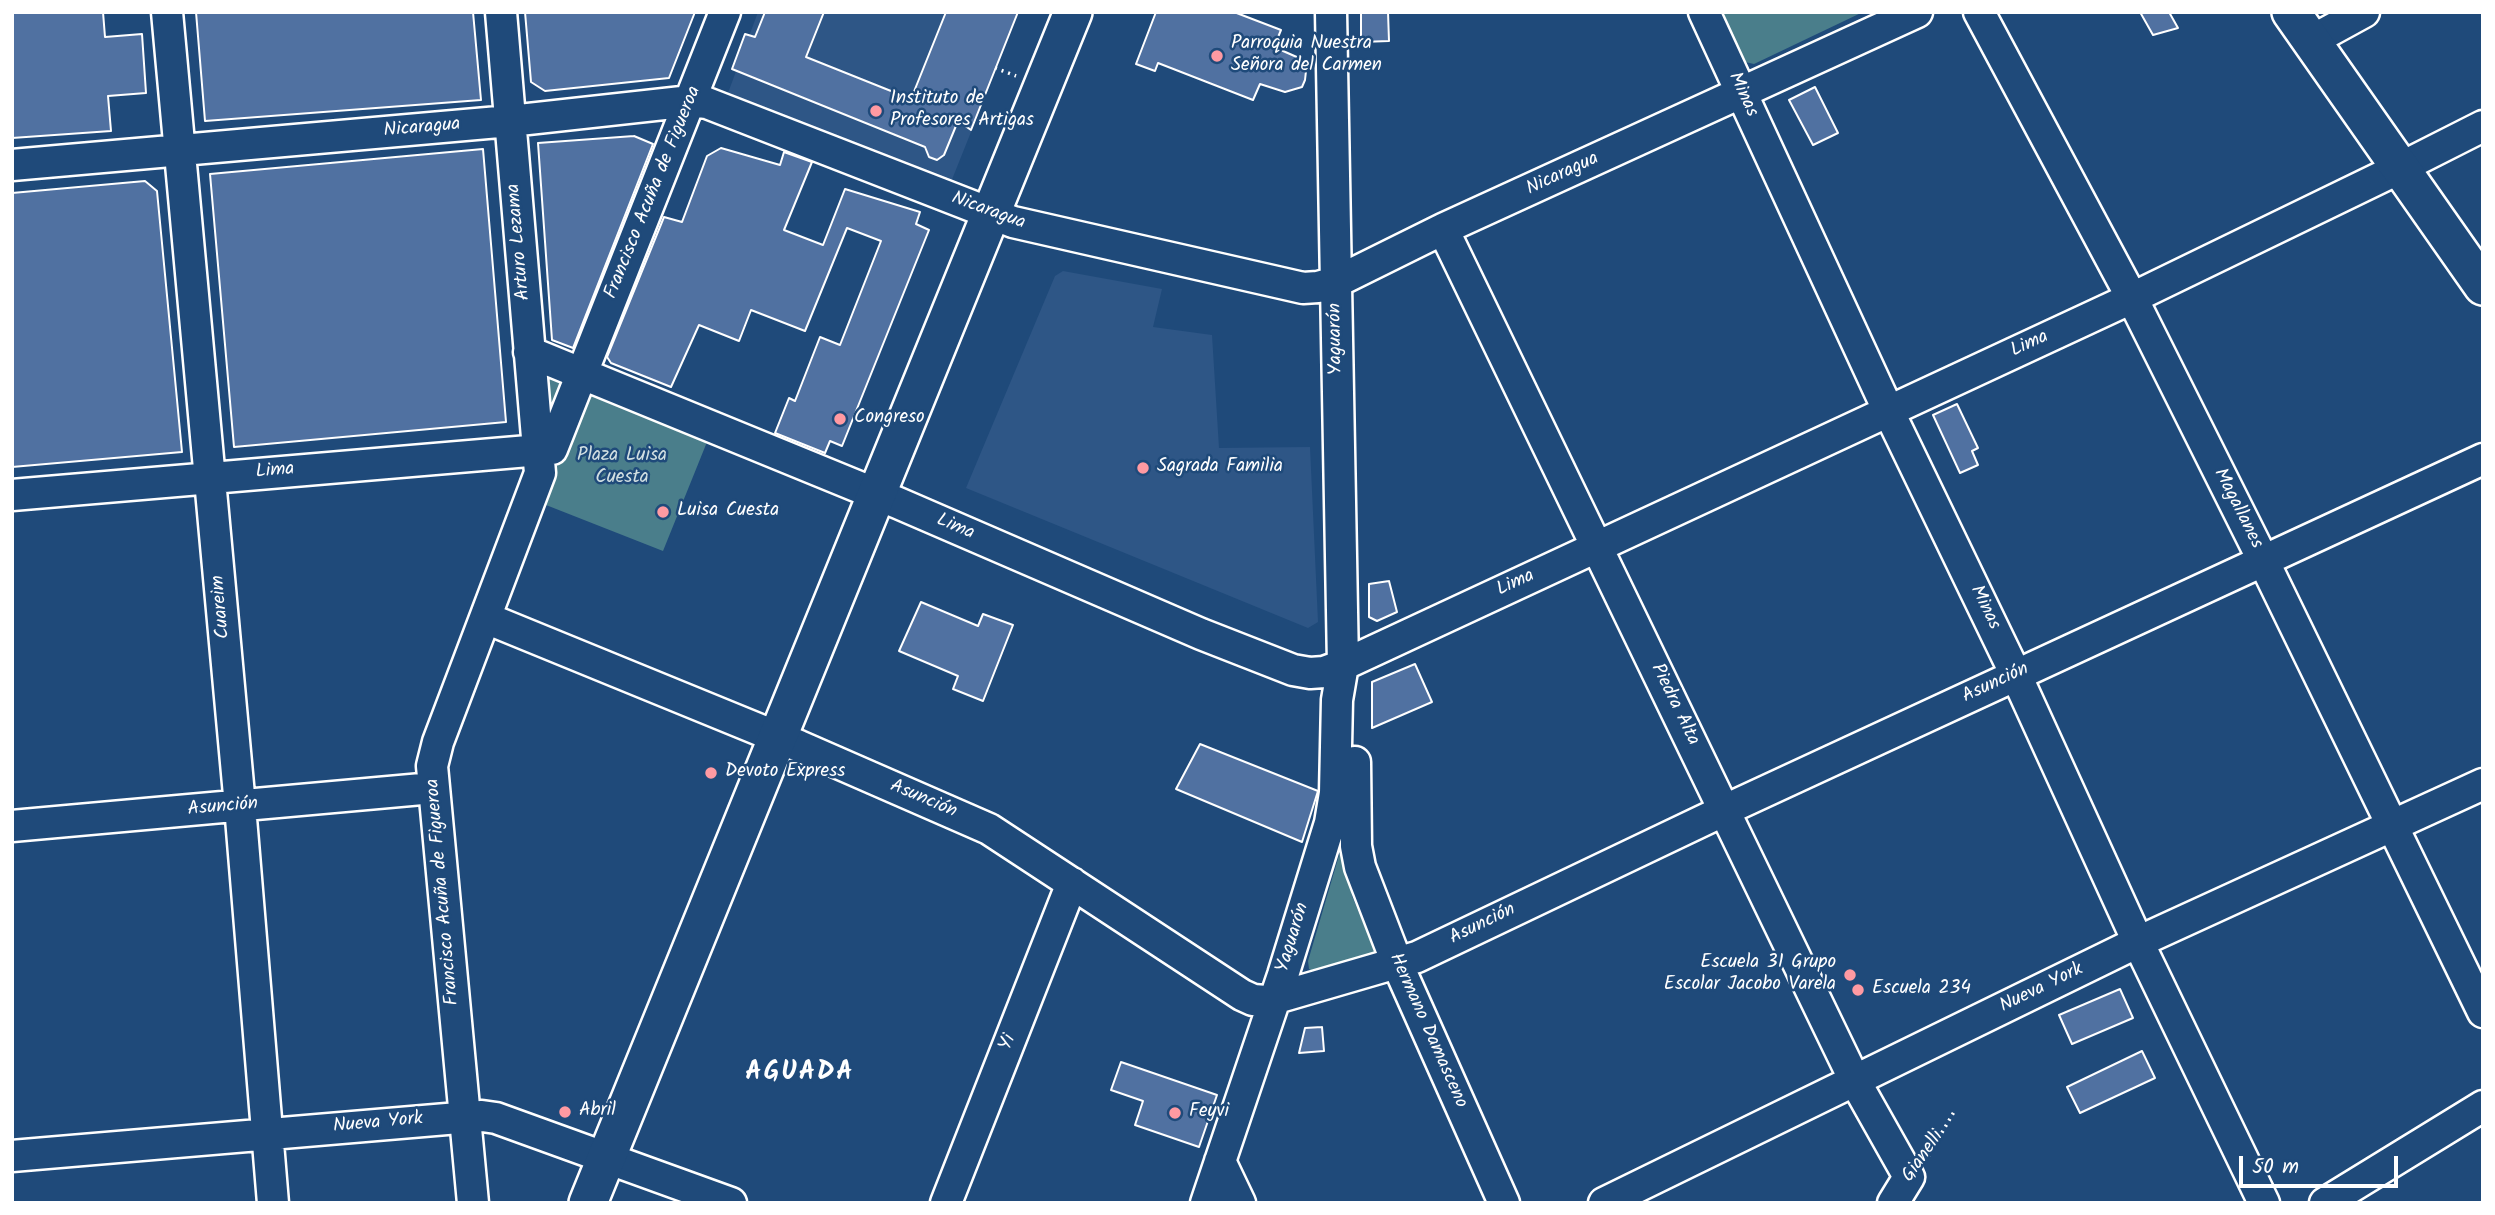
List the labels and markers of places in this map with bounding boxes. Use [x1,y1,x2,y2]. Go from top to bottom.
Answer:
place label: Parroquia Nuestra Señora del Carmen [1231,34,1382,78]
marker: Parroquia Nuestra Señora del Carmen [1209,48,1225,64]
place label: Instituto de Profesores Artigas [890,89,1034,133]
marker: Instituto de Profesores Artigas [868,103,884,119]
place label: Congreso [854,408,925,430]
marker: Congreso [832,411,848,427]
place label: Sagrada Familia [1157,457,1283,479]
marker: Sagrada Familia [1135,460,1151,476]
place label: Luisa Cuesta [677,501,779,523]
marker: Luisa Cuesta [655,504,671,520]
place label: Devoto Express [725,762,845,784]
marker: Devoto Express [703,765,719,781]
place label: Escuela 31 Grupo Escolar Jacobo Varela [1664,953,1836,997]
marker: Escuela 31 Grupo Escolar Jacobo Varela [1842,967,1858,983]
place label: Escuela 234 [1872,979,1971,1001]
marker: Escuela 234 [1850,982,1866,998]
place label: Abril [579,1101,616,1123]
place label: Feyvi [1189,1102,1229,1124]
marker: Abril [557,1104,573,1120]
marker: Feyvi [1167,1105,1183,1121]

